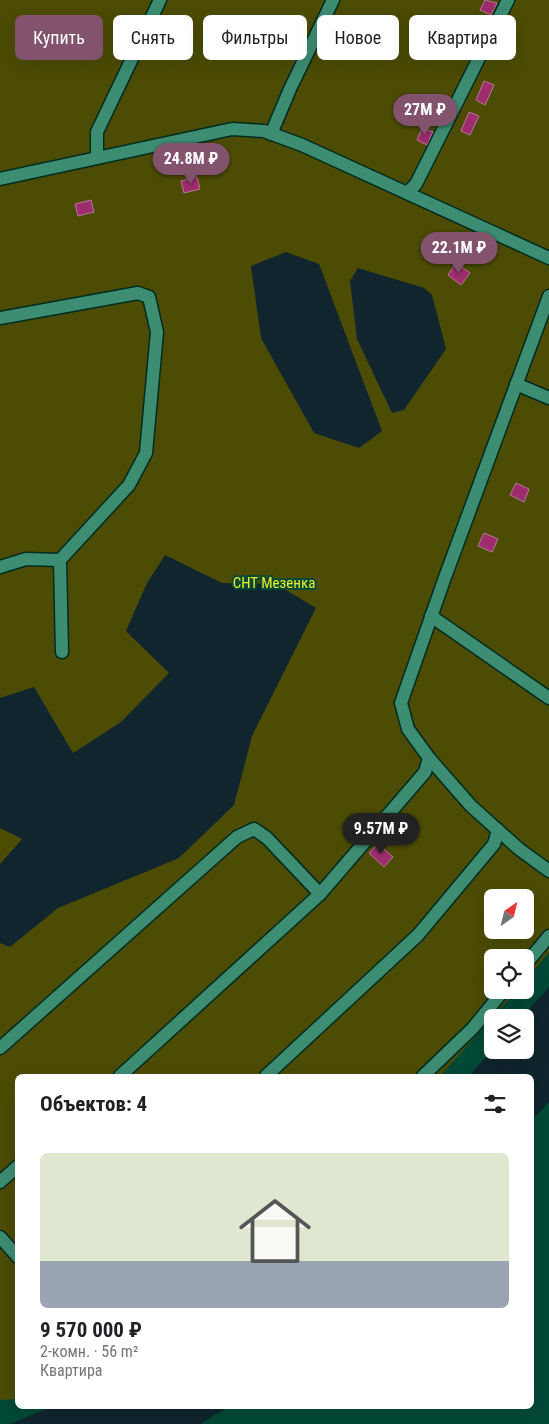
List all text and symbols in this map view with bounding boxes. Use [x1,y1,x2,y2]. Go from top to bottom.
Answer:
chip: Купить [15,15,103,60]
chip: Снять [113,15,193,60]
chip: Фильтры [203,15,307,60]
chip: Новое [317,15,399,60]
chip: Квартира [409,15,516,60]
pin: 27M ₽ [390,94,460,136]
text: 27M ₽ [404,100,446,119]
pin: 24.8M ₽ [145,142,237,185]
text: 24.8M ₽ [164,149,218,168]
pin: 22.1M ₽ [413,232,505,274]
text: 22.1M ₽ [432,238,486,257]
park label: СНТ Мезенка [233,574,315,592]
pin: 9.57M ₽ [335,812,427,855]
text: 9.57M ₽ [354,819,408,838]
north arrow [484,889,534,939]
map controls [484,889,534,1059]
button: locate [484,949,534,999]
button: layers [484,1009,534,1059]
icon: filters [481,1090,509,1118]
text: Объектов: 4 [40,1092,147,1116]
icon: home [230,1186,320,1276]
text: 9 570 000 ₽ [40,1318,142,1342]
text: 2-комн. · 56 m² [40,1342,138,1361]
text: Квартира [40,1361,102,1380]

